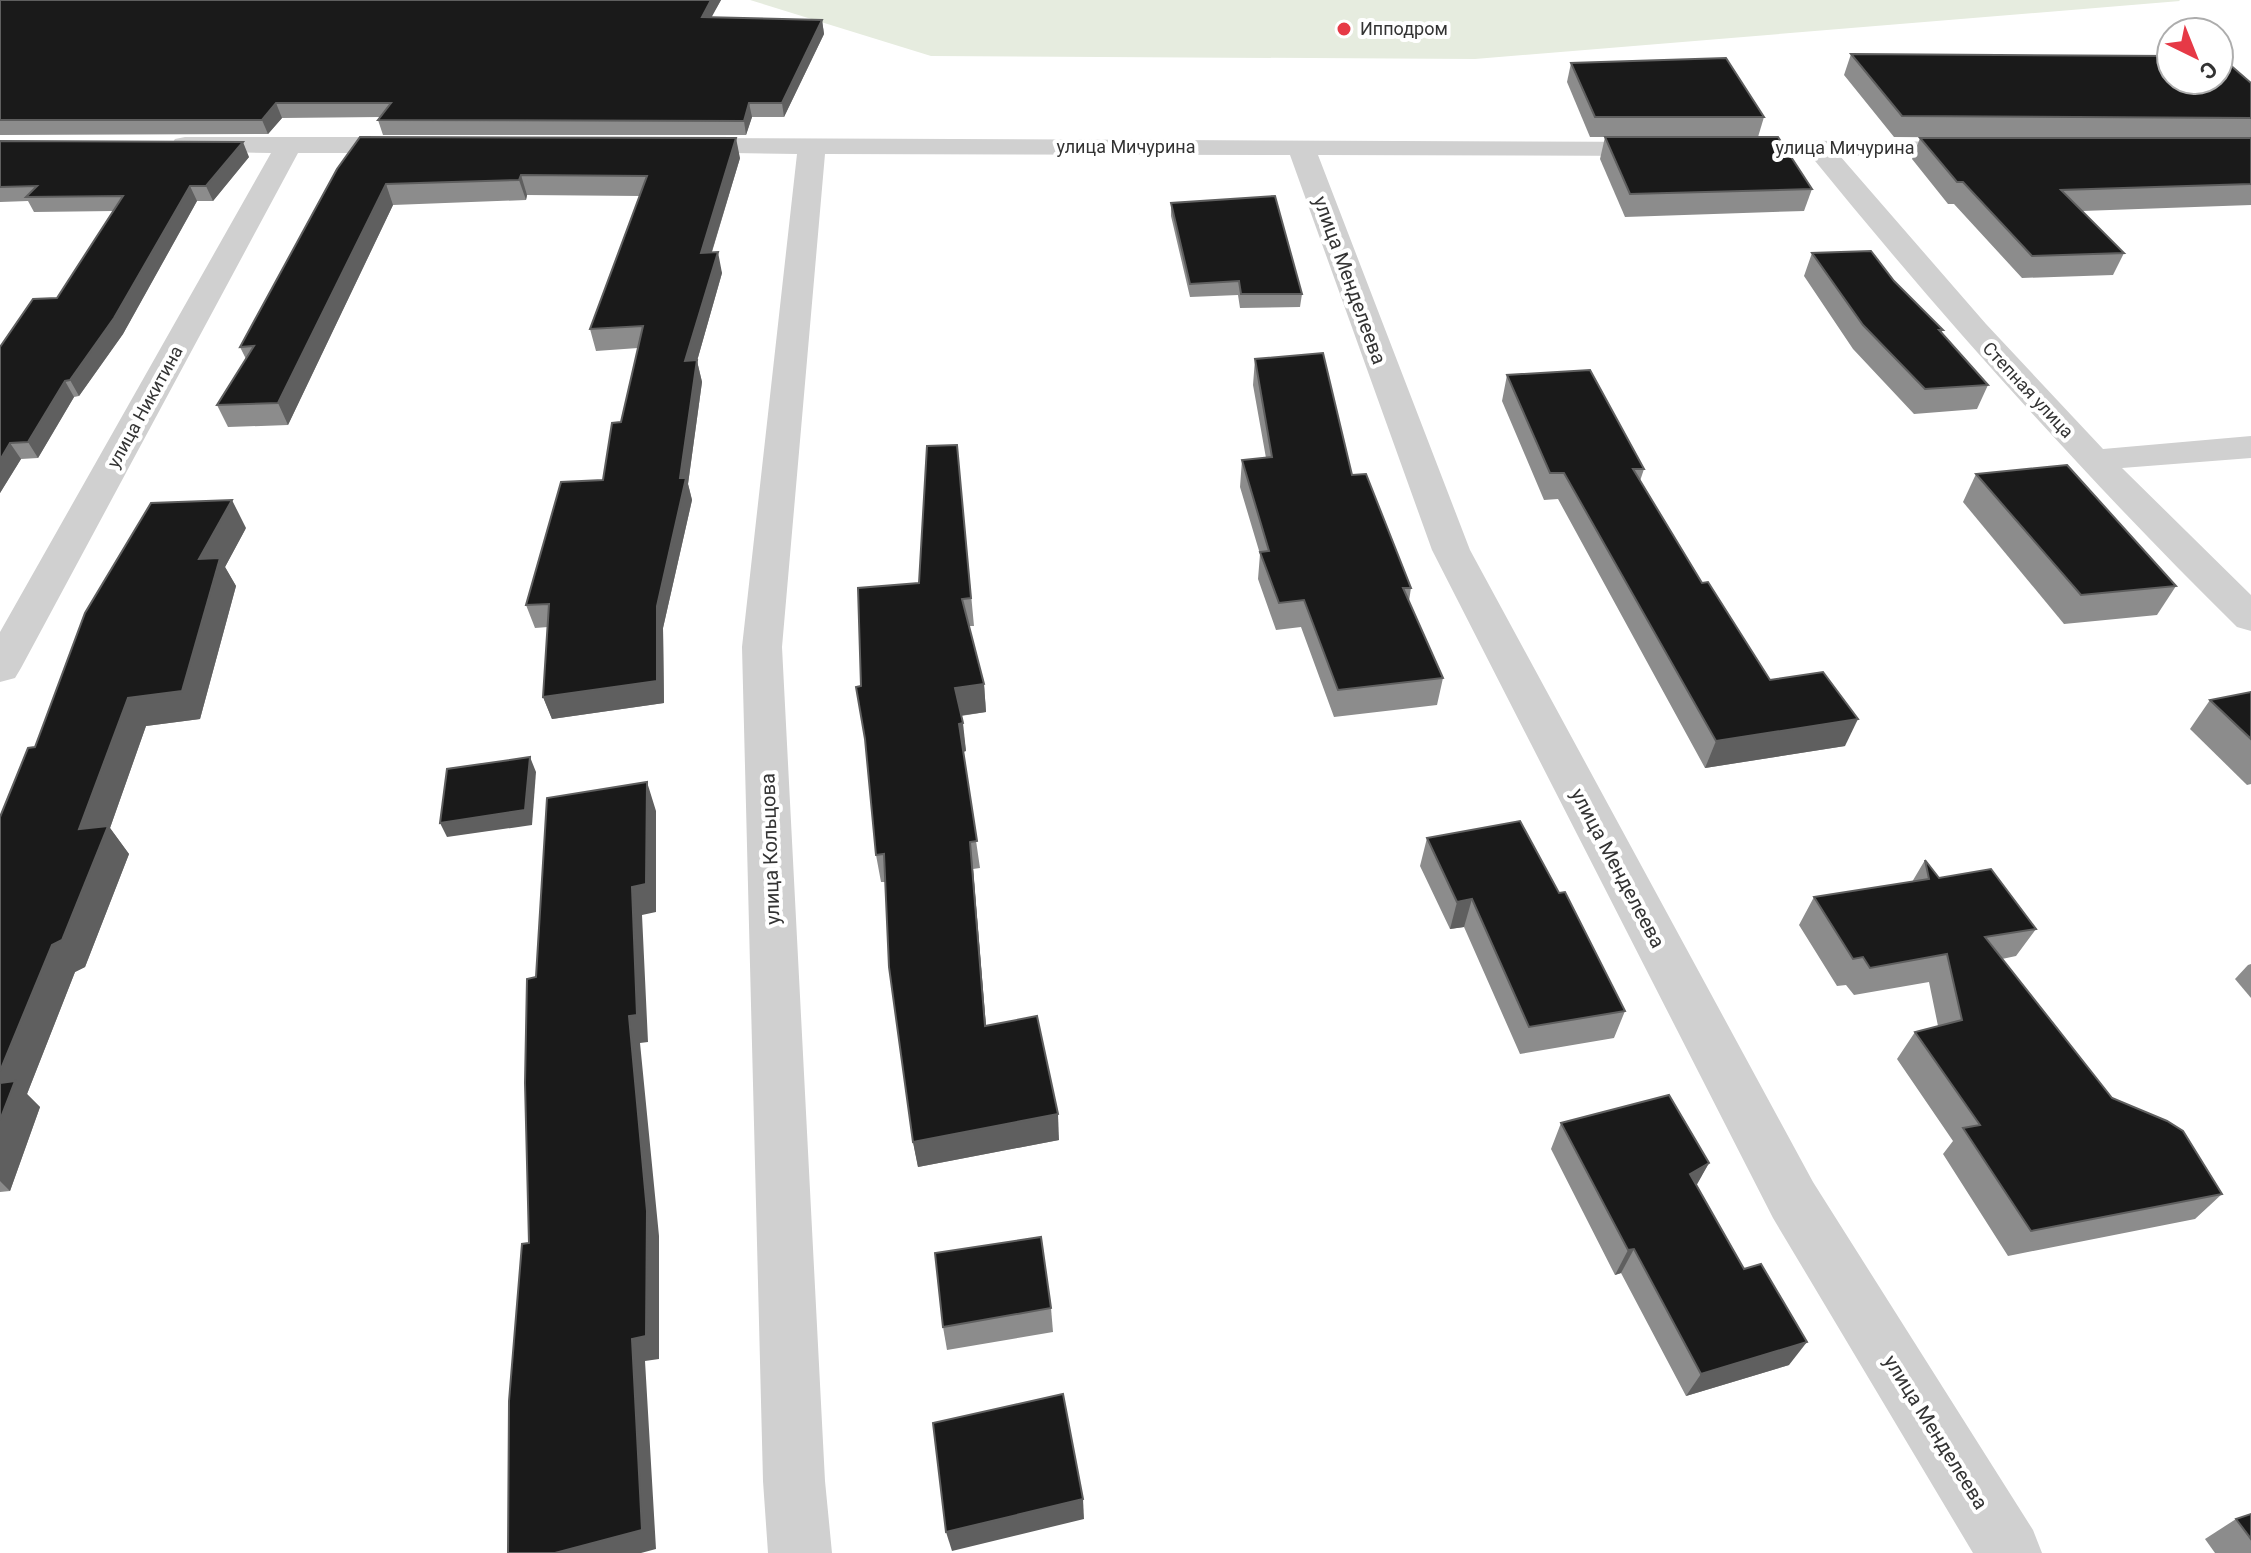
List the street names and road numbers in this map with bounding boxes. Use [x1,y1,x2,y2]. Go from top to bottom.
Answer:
street label: улица Мичурина [1057,136,1195,157]
street label: улица Мичурина [1776,137,1914,158]
street label: улица Менделеева [1308,193,1392,367]
street label: Степная улица [1979,337,2078,442]
street label: улица Никитина [102,342,187,472]
street label: улица Кольцова [755,773,785,925]
street label: улица Менделеева [1566,784,1670,952]
street label: улица Менделеева [1879,1350,1993,1514]

